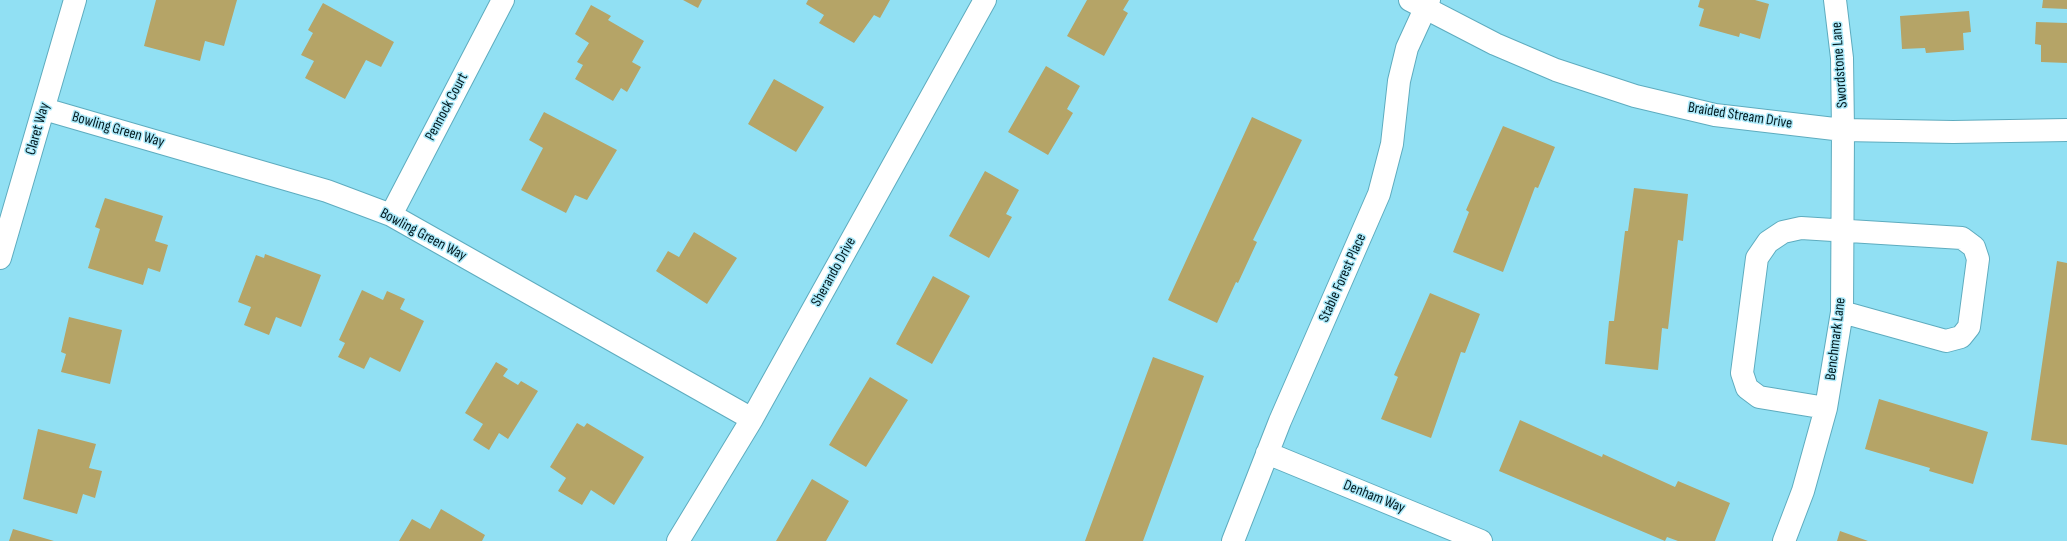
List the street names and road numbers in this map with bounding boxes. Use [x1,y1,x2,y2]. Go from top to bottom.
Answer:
street label: Swordstone Lane [1828,21,1852,109]
street label: Pennock Court [422,70,472,144]
street label: Braided Stream Drive [1687,99,1793,133]
street label: Claret Way [22,101,54,157]
street label: Bowling Green Way [70,108,166,152]
street label: Bowling Green Way [377,205,469,265]
street label: Stable Forest Place [1315,231,1371,325]
street label: Sherando Drive [808,234,860,310]
street label: Benchmark Lane [1822,297,1850,381]
street label: Denham Way [1341,477,1407,517]

